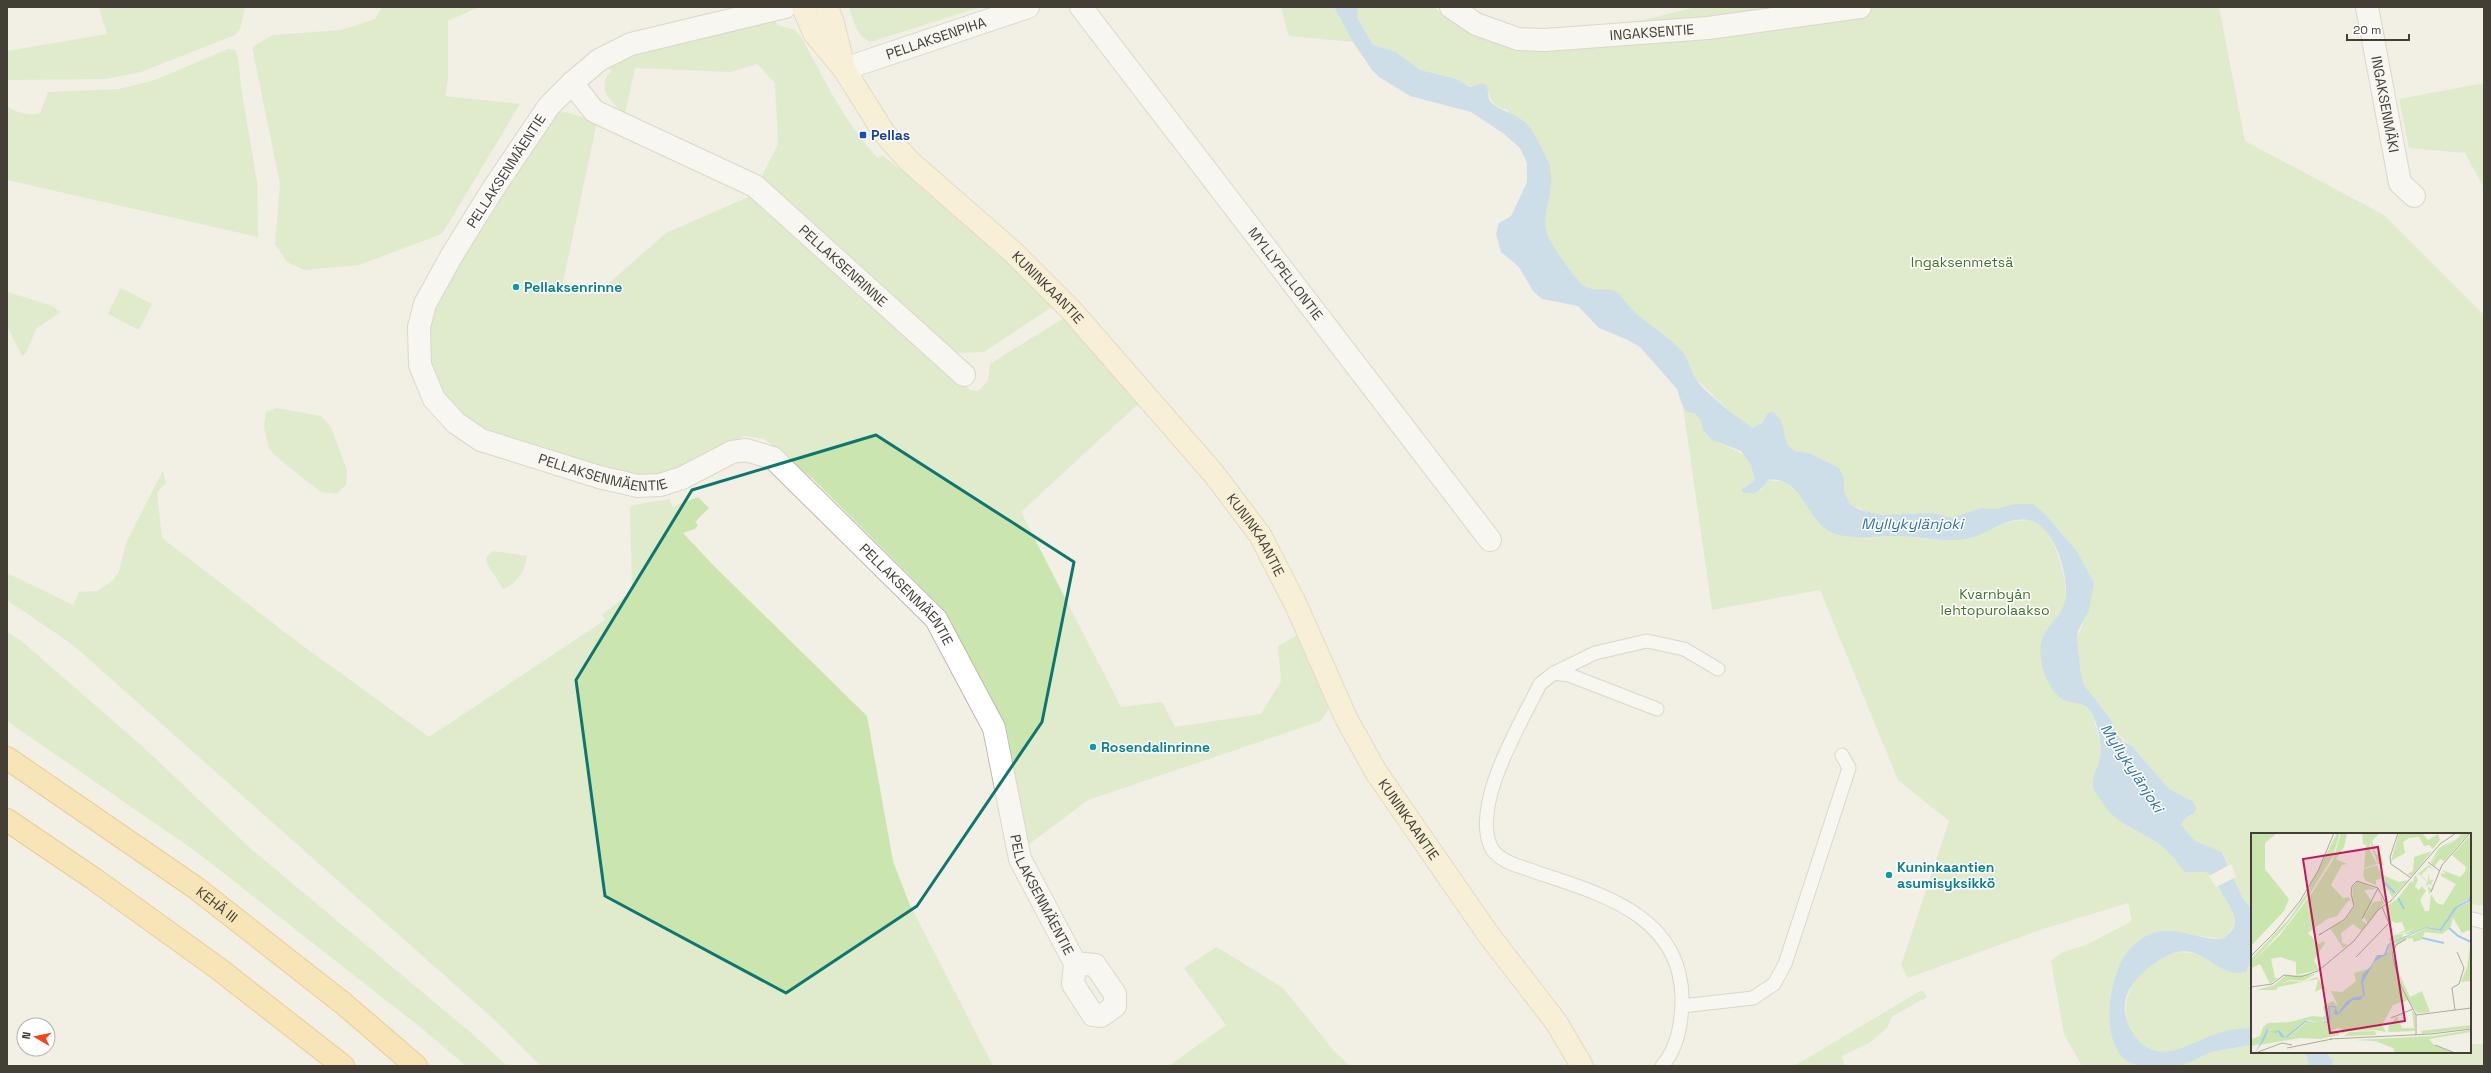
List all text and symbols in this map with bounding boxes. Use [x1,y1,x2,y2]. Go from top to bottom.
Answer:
street label: PELLAKSENPIHA [883,13,989,63]
scale bar [2347,16,2409,42]
street label: INGAKSENTIE [1609,20,1695,44]
text: 20 m [2353,22,2381,38]
street label: INGAKSENMÄKI [2367,54,2403,154]
street label: PELLAKSENMÄENTIE [462,111,550,231]
place label: Pellas [871,126,910,144]
marker: Pellas [858,130,868,140]
street label: PELLAKSENRINNE [795,221,891,310]
street label: MYLLYPELLONTIE [1244,224,1327,324]
street label: KUNINKAANTIE [1008,247,1088,327]
park label: Ingaksenmetsä [1911,253,2013,271]
place label: Pellaksenrinne [524,278,622,296]
marker: Pellaksenrinne [511,282,521,292]
street label: PELLAKSENMÄENTIE [536,450,670,495]
street label: KUNINKAANTIE [1223,490,1289,579]
water label: Myllykylänjoki [1861,514,1965,533]
street label: PELLAKSENMÄENTIE [856,539,957,648]
park label: Kvarnbyån lehtopurolaakso [1940,585,2050,619]
water label: Myllykylänjoki [2097,720,2169,818]
place label: Rosendalinrinne [1101,738,1210,756]
marker: Rosendalinrinne [1088,742,1098,752]
street label: KUNINKAANTIE [1374,775,1443,864]
street label: PELLAKSENMÄENTIE [1006,833,1078,958]
inset map [2251,833,2471,1053]
place label: Kuninkaantien asumisyksikkö [1897,858,1995,892]
marker: Kuninkaantien asumisyksikkö [1884,870,1894,880]
street label: KEHÄ III [192,882,241,926]
north arrow [16,1017,56,1057]
text: N [19,1031,34,1040]

